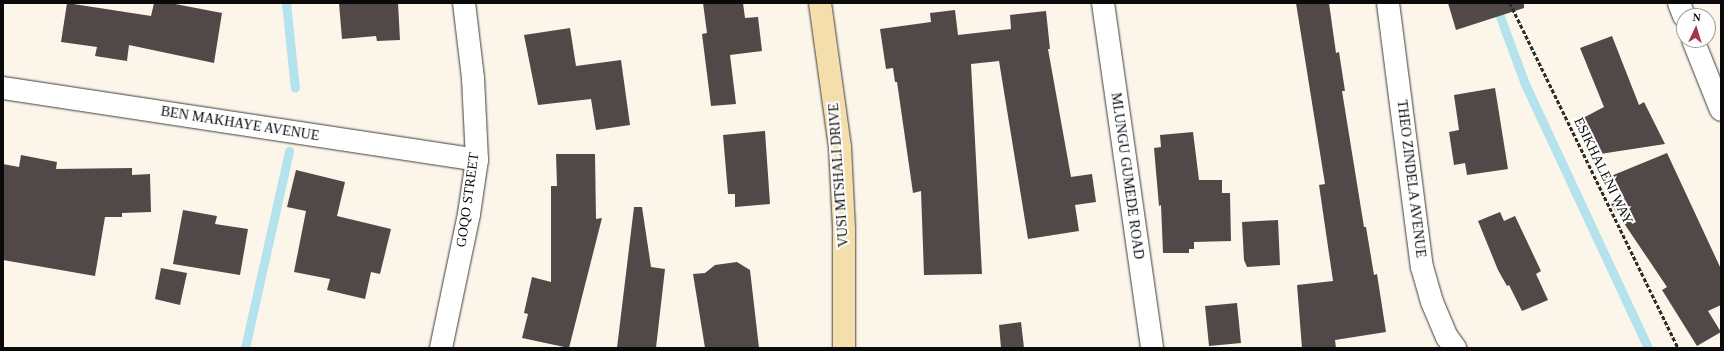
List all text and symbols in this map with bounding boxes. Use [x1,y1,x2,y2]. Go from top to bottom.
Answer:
north arrow [1676,8,1716,48]
text: N [1692,11,1701,23]
street label: MLUNGU GUMEDE ROAD [1107,92,1147,260]
street label: THEO ZINDELA AVENUE [1393,98,1429,260]
street label: VUSI MTSHALI DRIVE [826,102,852,248]
street label: BEN MAKHAYE AVENUE [159,103,321,145]
street label: ESIKHALENI WAY [1570,115,1636,227]
street label: GOQO STREET [453,152,483,248]

